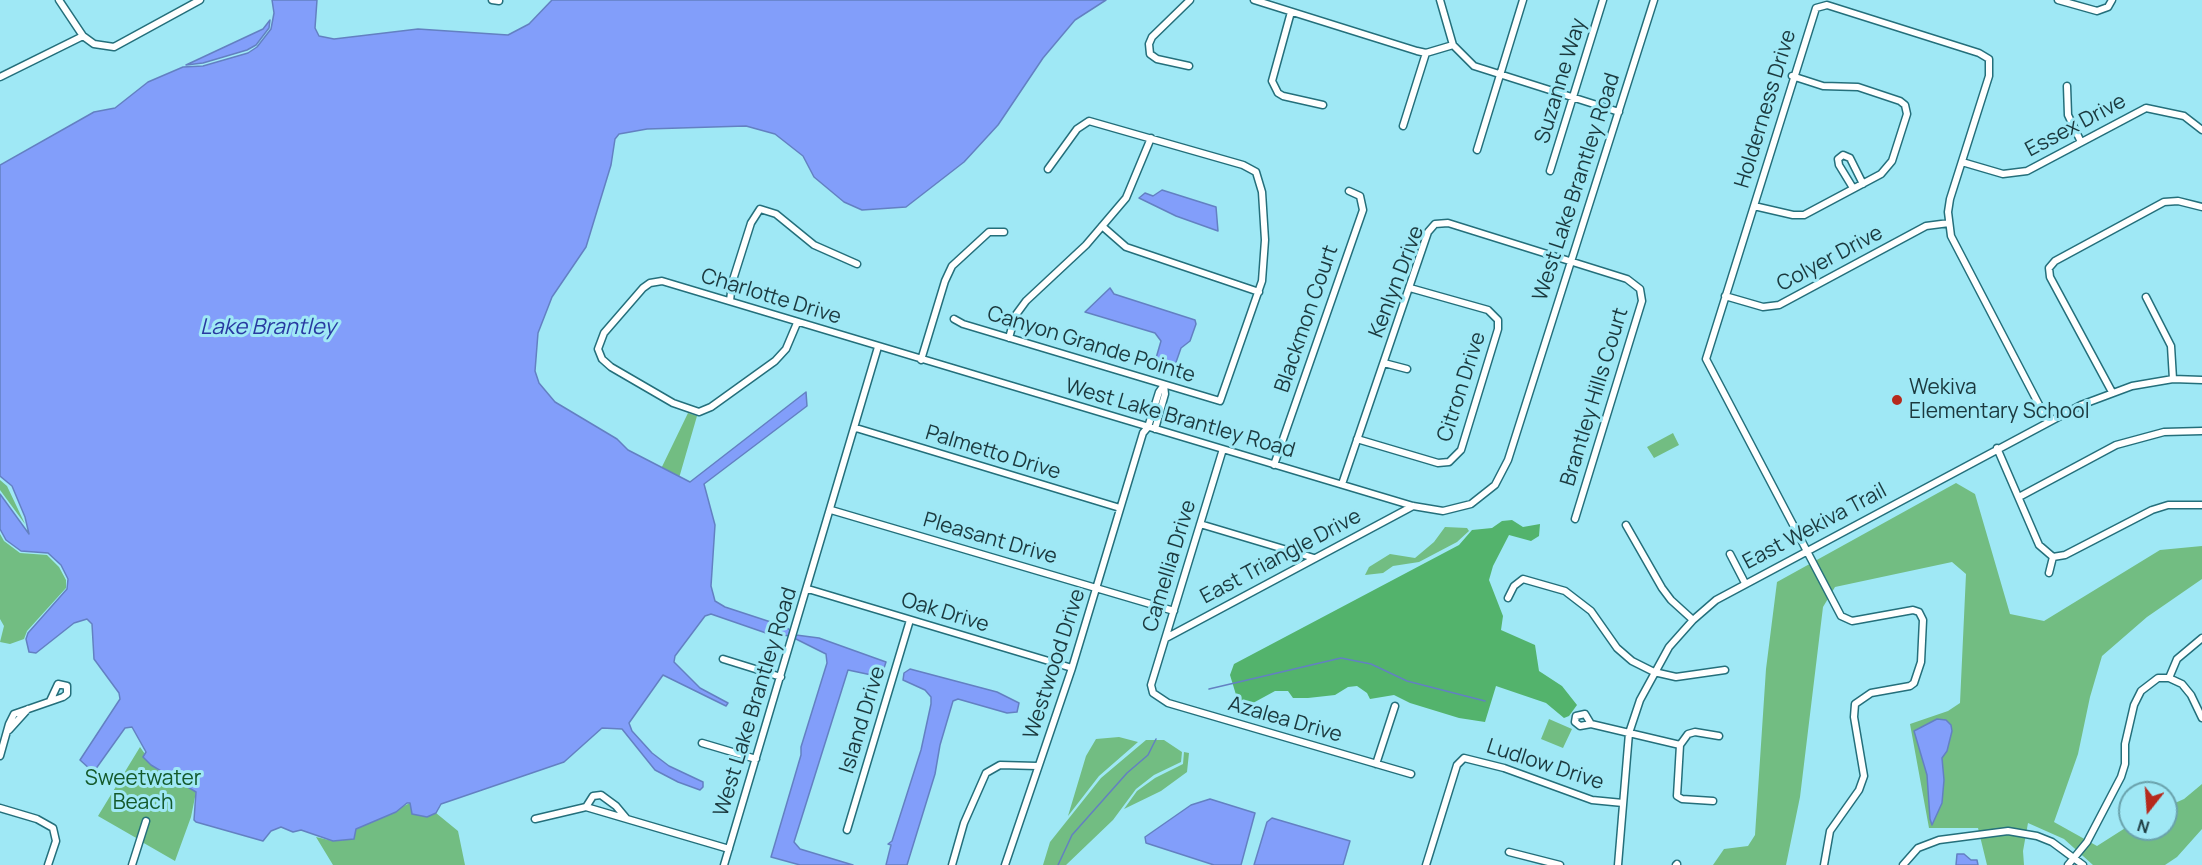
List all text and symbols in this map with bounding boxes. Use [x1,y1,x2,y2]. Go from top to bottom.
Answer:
street label: Suzanne Way [1530,15,1592,147]
street label: Holderness Drive [1730,27,1802,191]
street label: West Lake Brantley Road [1528,70,1626,304]
street label: Essex Drive [2021,89,2131,163]
street label: Colyer Drive [1773,221,1887,297]
street label: Kenlyn Drive [1364,222,1430,342]
street label: Blackmon Court [1270,242,1344,396]
street label: Charlotte Drive [698,264,844,330]
street label: Canyon Grande Pointe [984,301,1198,389]
street label: Brantley Hills Court [1556,305,1634,489]
water label: Lake Brantley [200,315,336,341]
street label: Citron Drive [1432,329,1492,445]
street label: West Lake Brantley Road [1062,374,1298,464]
place label: Wekiva Elementary School [1909,375,2090,425]
marker: Wekiva Elementary School [1890,393,1904,407]
street label: Palmetto Drive [922,420,1064,486]
street label: East Wekiva Trail [1739,478,1891,576]
street label: Camellia Drive [1138,497,1202,635]
street label: East Triangle Drive [1196,504,1366,610]
street label: Pleasant Drive [920,508,1060,570]
street label: West Lake Brantley Road [709,585,803,819]
street label: Westwood Drive [1019,586,1091,742]
street label: Oak Drive [898,588,992,638]
street label: Island Drive [835,663,891,777]
street label: Azalea Drive [1225,692,1345,748]
street label: Ludlow Drive [1483,734,1607,796]
park label: Sweetwater Beach [85,766,201,816]
north arrow [2118,781,2178,841]
text: N [2135,814,2152,839]

